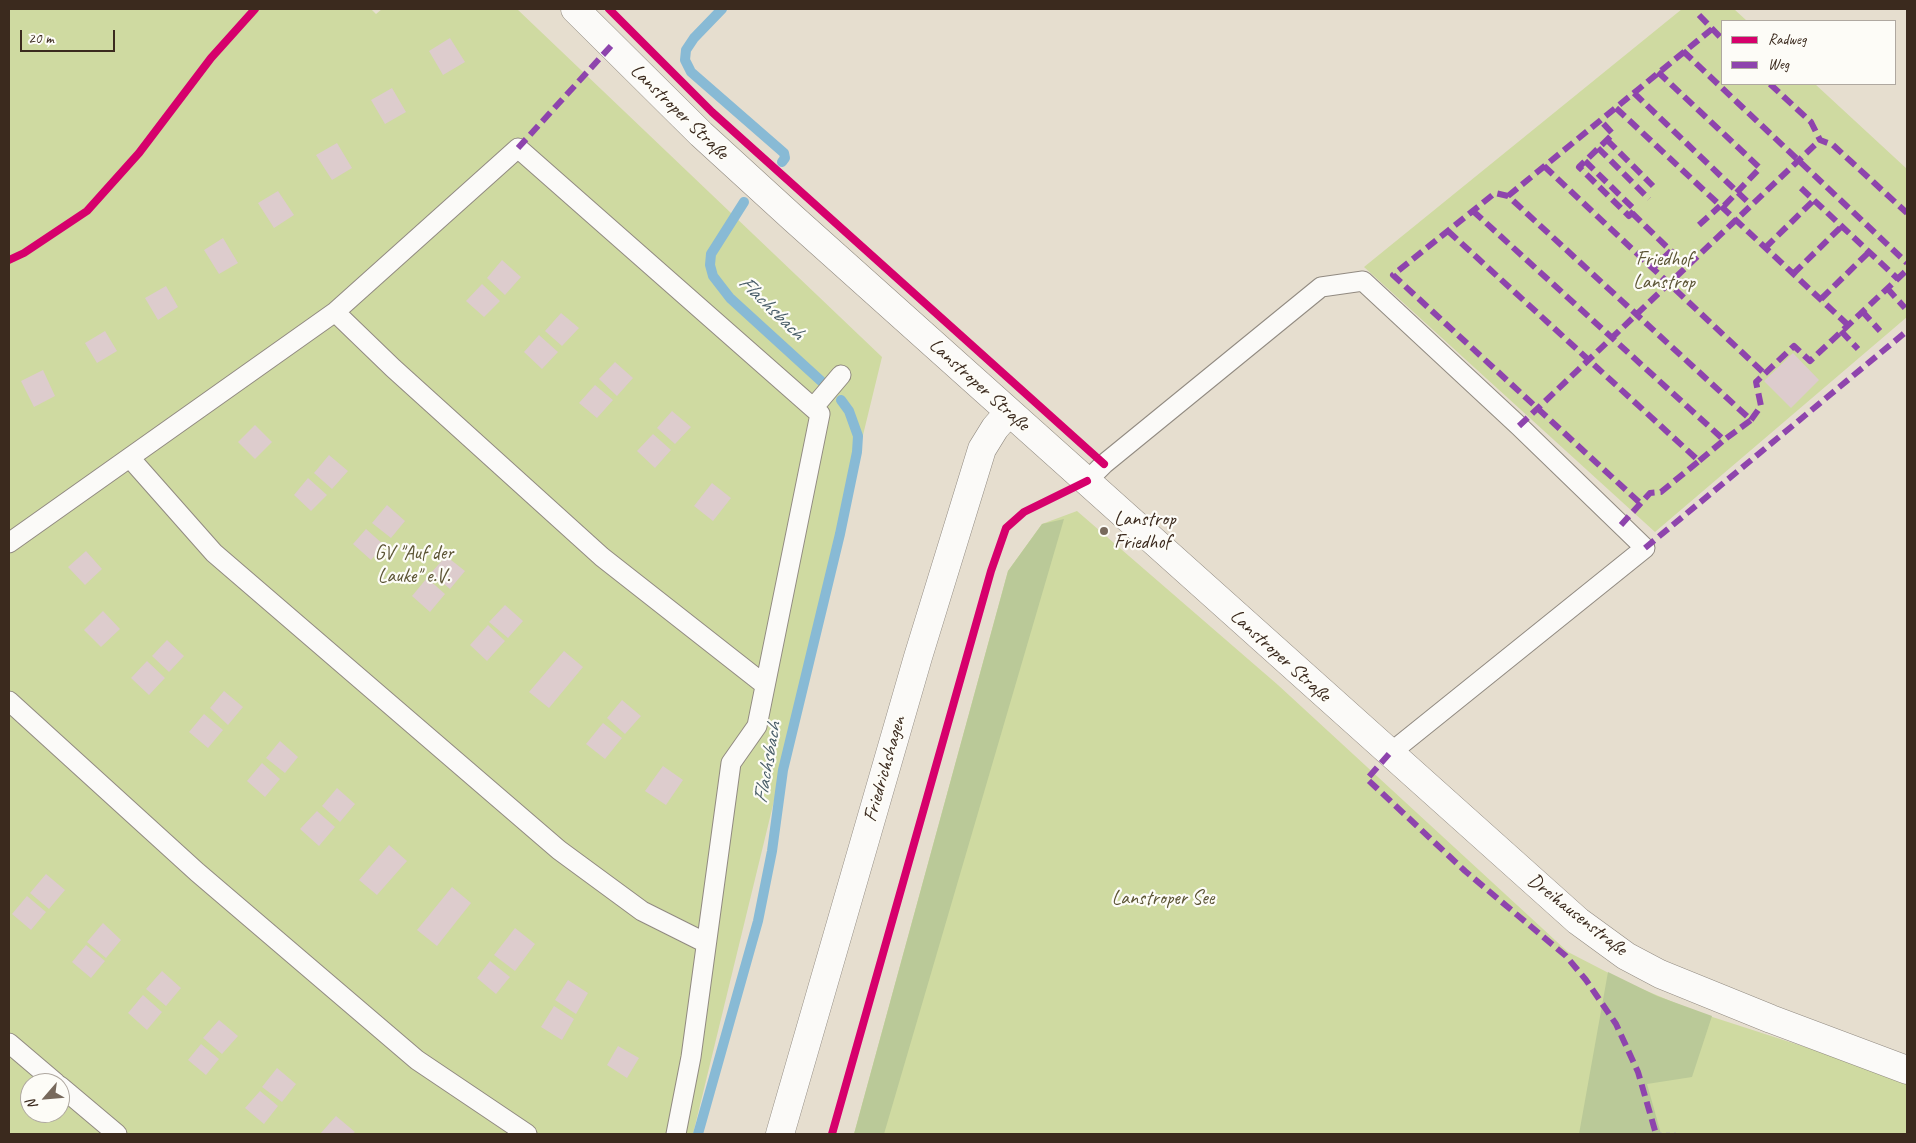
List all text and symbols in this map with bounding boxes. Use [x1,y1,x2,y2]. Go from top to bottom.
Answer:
scale bar [22,20,118,52]
legend [1721,20,1896,85]
text: 20 m [28,29,54,48]
text: Radweg [1768,30,1806,49]
text: Weg [1768,55,1789,74]
street label: Lanstroper Straße [625,59,733,165]
park label: Friedhof Lanstrop [1633,248,1695,295]
water label: Flachsbach [733,270,809,346]
street label: Lanstroper Straße [924,334,1034,436]
place label: Lanstrop Friedhof [1114,508,1176,555]
marker: Lanstrop Friedhof [1098,525,1110,537]
park label: GV "Auf der Lauke" e.V. [375,542,453,589]
street label: Lanstroper Straße [1225,605,1335,707]
street label: Friedrichshagen [858,713,912,825]
water label: Flachsbach [748,720,788,806]
street label: Dreihausenstraße [1523,869,1631,961]
park label: Lanstroper See [1112,887,1214,911]
north arrow [20,1073,70,1123]
text: N [23,1097,42,1112]

